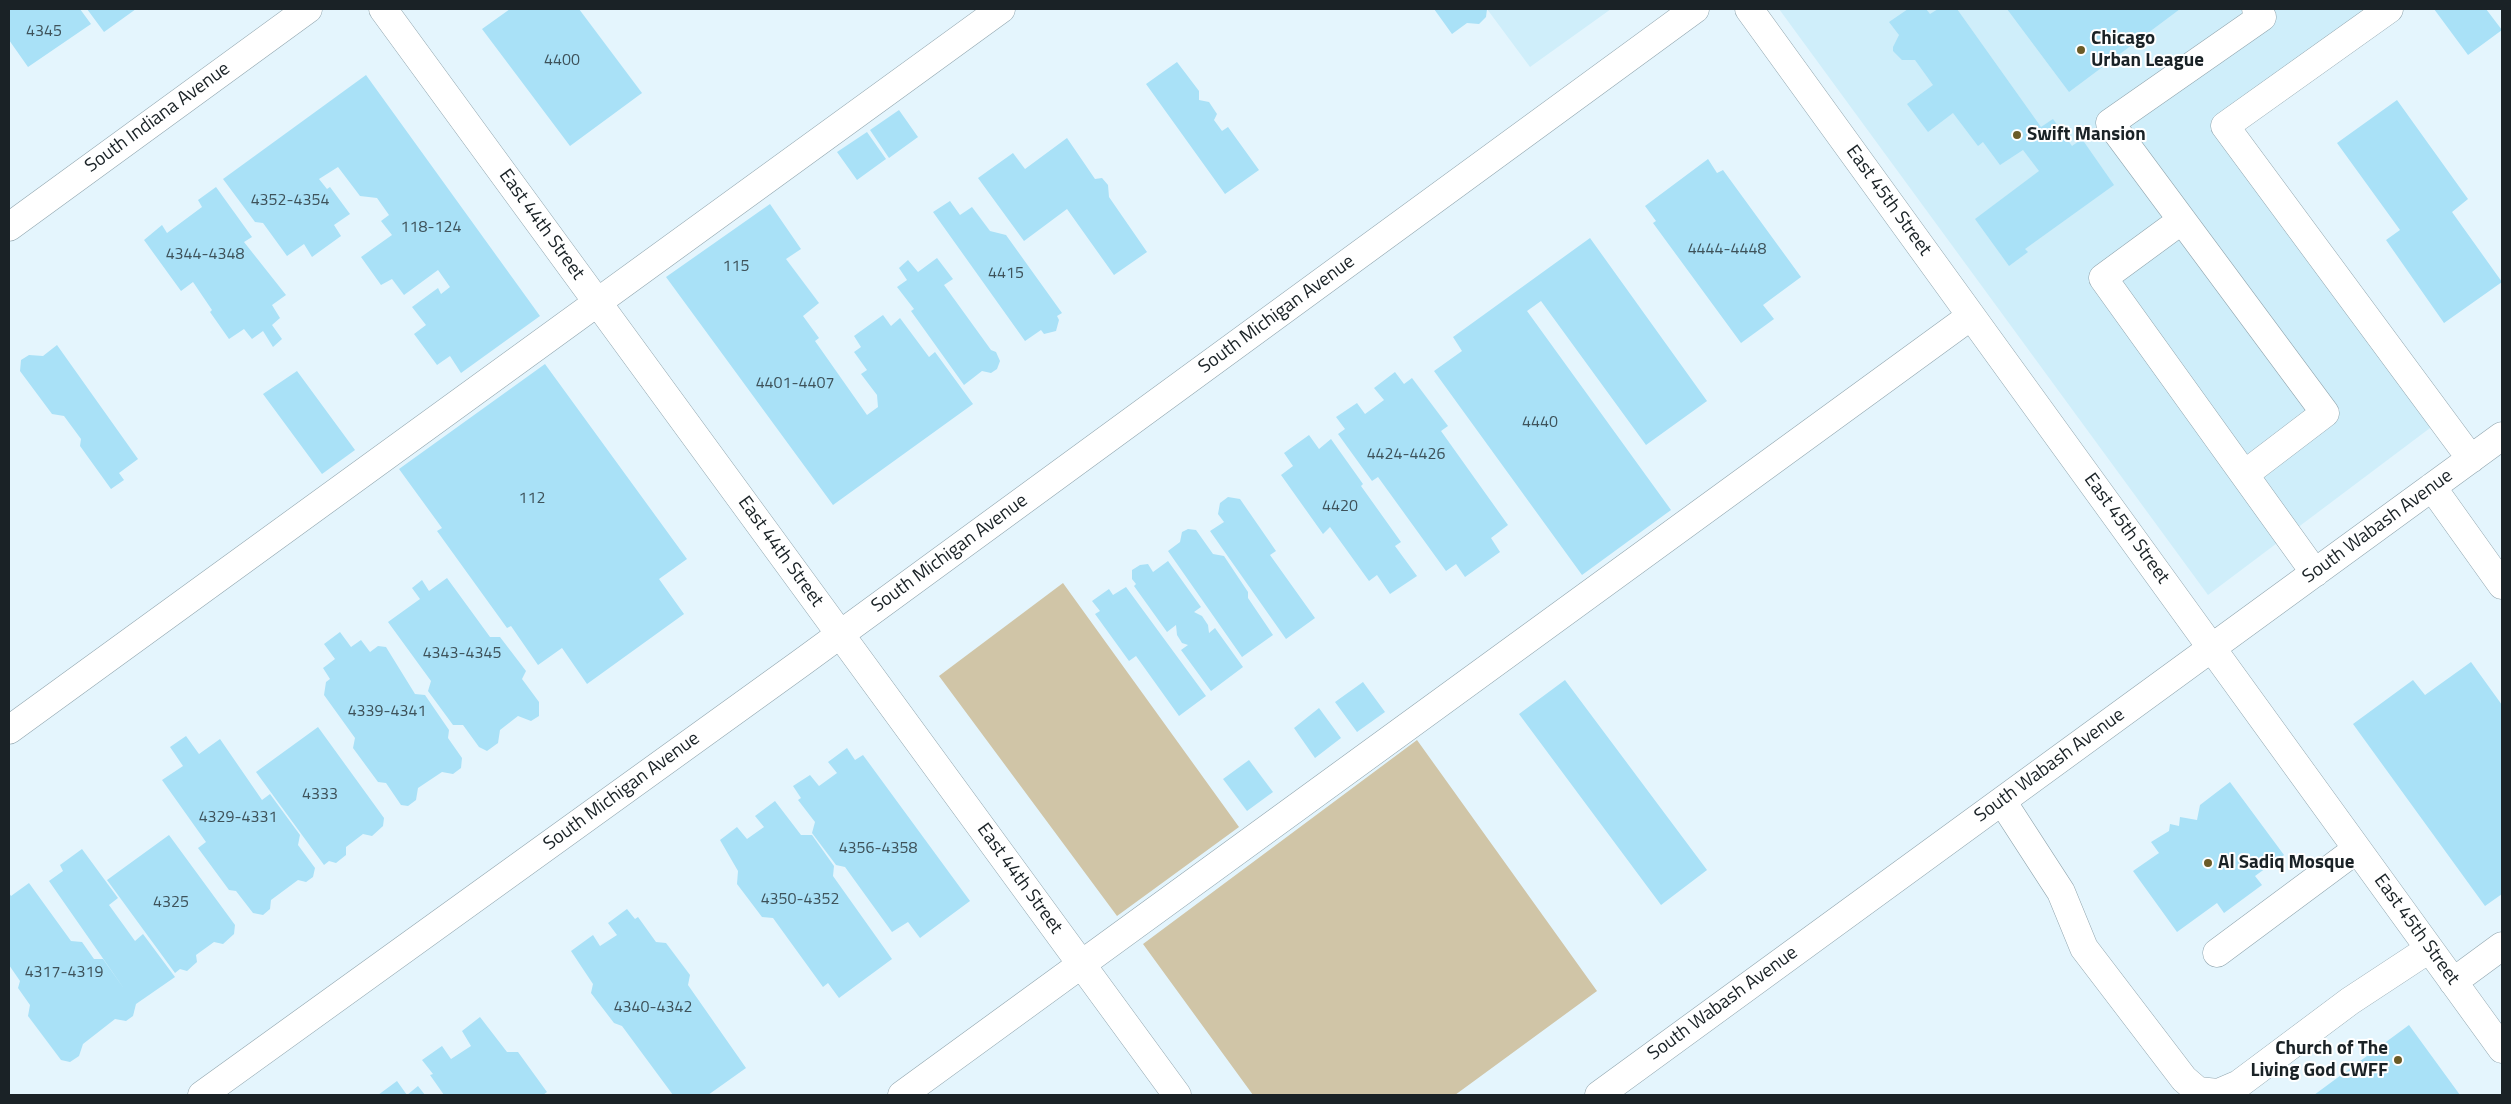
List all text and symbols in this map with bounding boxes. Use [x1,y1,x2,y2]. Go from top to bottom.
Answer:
house number: 4345 [26,22,62,42]
place label: Chicago Urban League [2091,28,2204,72]
marker: Chicago Urban League [2075,44,2087,56]
house number: 4400 [544,51,580,71]
street label: South Indiana Avenue [81,58,235,178]
place label: Swift Mansion [2027,124,2146,146]
marker: Swift Mansion [2011,129,2023,141]
street label: East 45th Street [1840,141,1936,261]
street label: East 44th Street [493,165,589,285]
house number: 4352-4354 [251,191,329,211]
house number: 118-124 [401,218,461,238]
house number: 4444-4448 [1688,240,1766,260]
house number: 4344-4348 [166,245,244,265]
street label: South Michigan Avenue [1195,251,1359,379]
house number: 115 [723,257,749,277]
house number: 4415 [988,264,1024,284]
house number: 4401-4407 [756,374,834,394]
house number: 4440 [1522,413,1558,433]
house number: 4424-4426 [1367,445,1445,465]
street label: South Wabash Avenue [2299,465,2457,589]
street label: East 45th Street [2078,469,2174,589]
house number: 112 [519,489,545,509]
street label: South Michigan Avenue [868,490,1032,618]
street label: East 44th Street [732,492,828,612]
house number: 4420 [1322,497,1358,517]
house number: 4343-4345 [423,644,501,664]
house number: 4339-4341 [348,702,426,722]
street label: South Wabash Avenue [1971,704,2129,828]
street label: South Michigan Avenue [540,728,704,856]
house number: 4333 [302,785,338,805]
house number: 4329-4331 [199,808,277,828]
street label: East 44th Street [971,819,1067,939]
house number: 4356-4358 [839,839,917,859]
place label: Al Sadiq Mosque [2218,852,2354,874]
marker: Al Sadiq Mosque [2202,857,2214,869]
street label: East 45th Street [2368,870,2464,990]
house number: 4350-4352 [761,890,839,910]
house number: 4325 [153,893,189,913]
street label: South Wabash Avenue [1644,942,1802,1066]
house number: 4317-4319 [25,963,103,983]
house number: 4340-4342 [614,998,692,1018]
place label: Church of The Living God CWFF [2250,1038,2388,1082]
marker: Church of The Living God CWFF [2392,1054,2404,1066]

